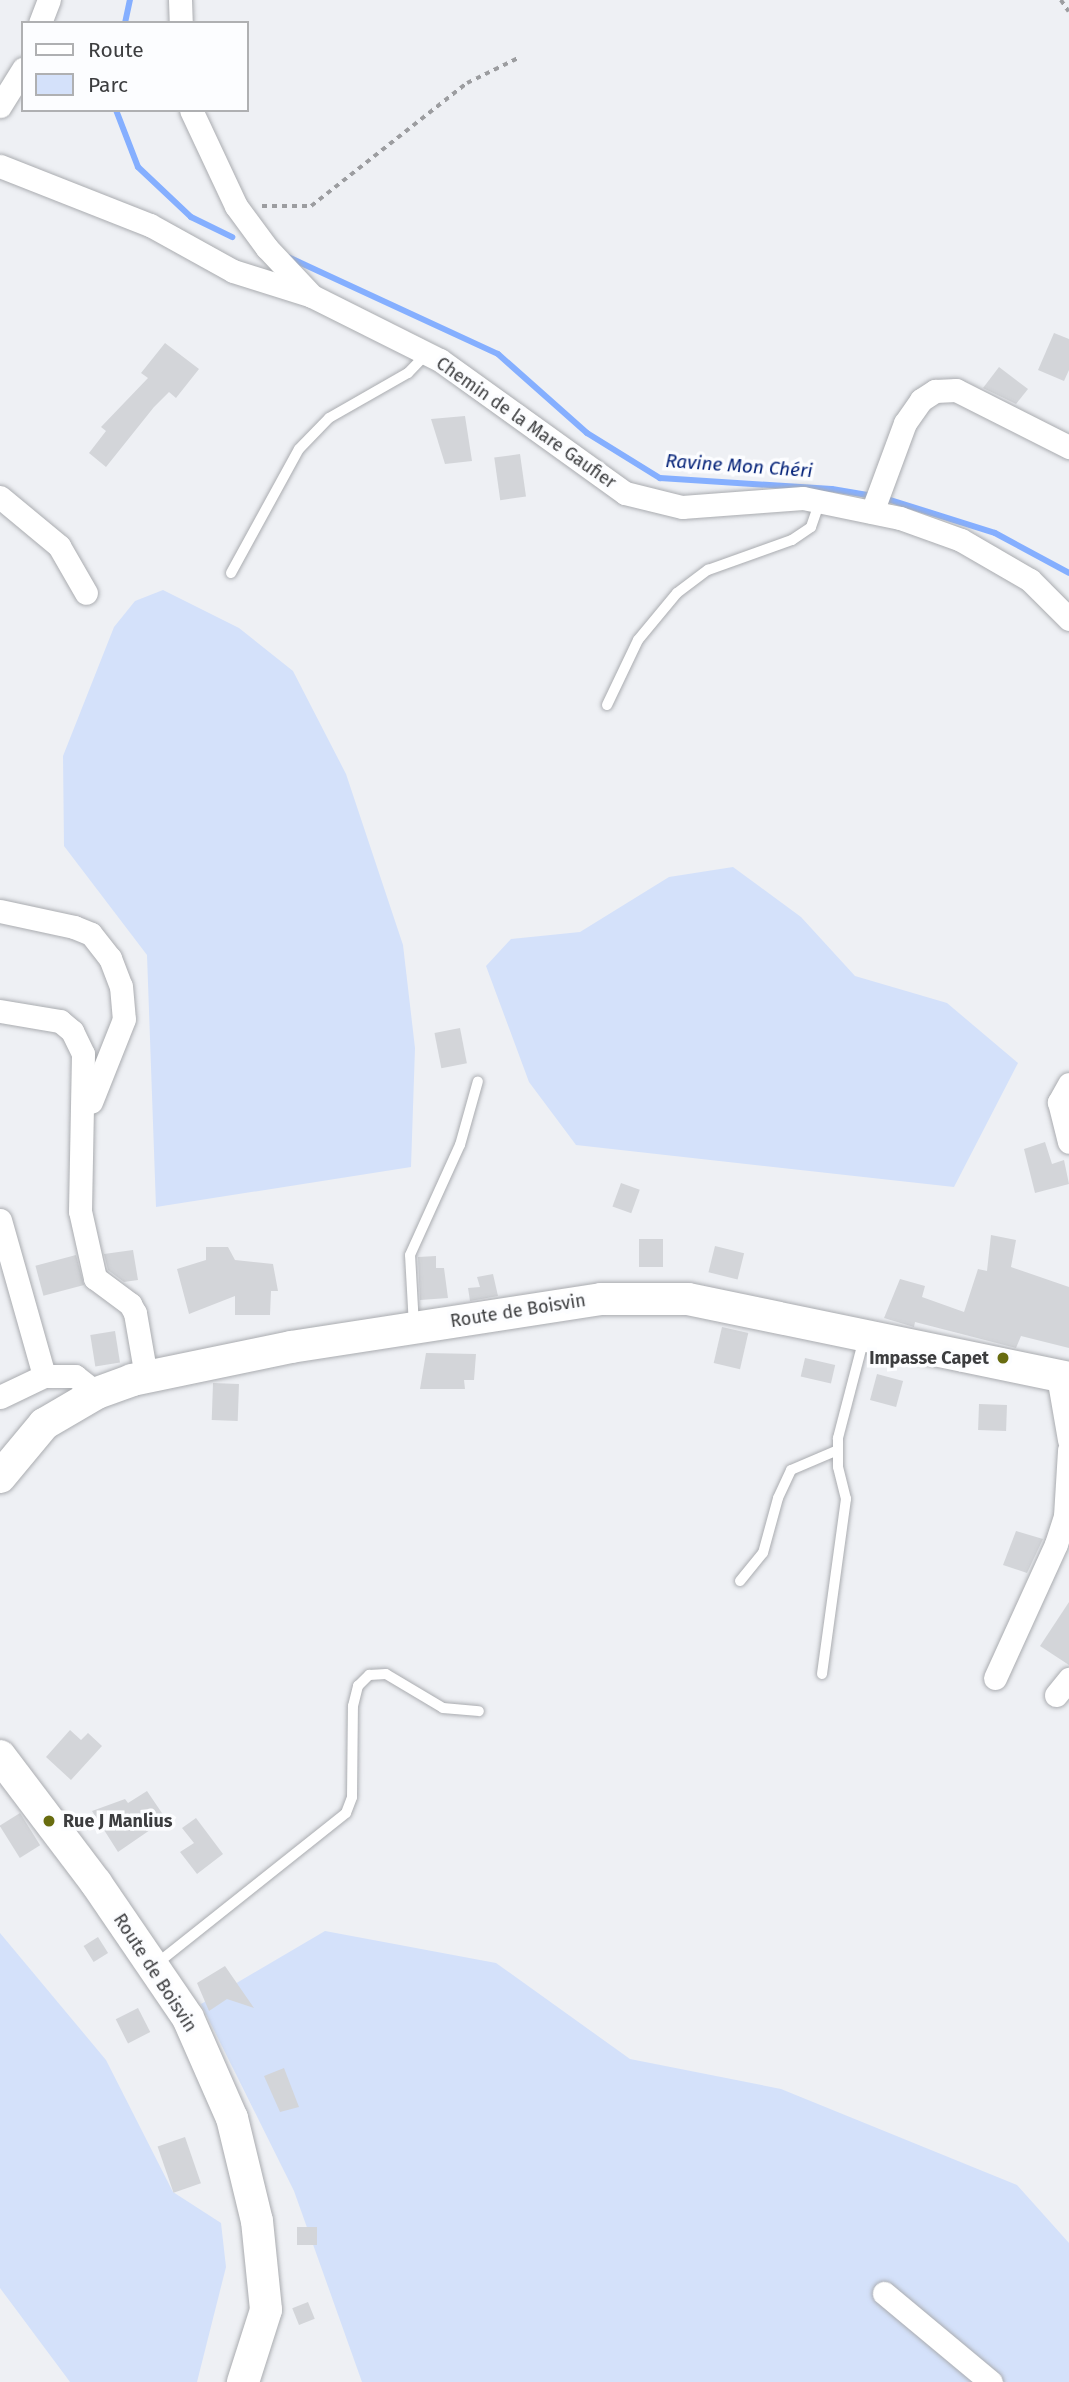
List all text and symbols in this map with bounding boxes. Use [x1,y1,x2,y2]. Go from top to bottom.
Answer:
legend [21,21,248,112]
text: Route [88,37,144,63]
text: Parc [88,72,128,98]
street label: Chemin de la Mare Gaufier [432,353,620,493]
water label: Ravine Mon Chéri [665,449,813,483]
street label: Route de Boisvin [449,1290,587,1332]
place label: Impasse Capet [869,1347,989,1369]
marker: Impasse Capet [995,1350,1011,1366]
place label: Rue J Manlius [63,1810,172,1832]
marker: Rue J Manlius [41,1813,57,1829]
street label: Route de Boisvin [109,1910,201,2036]

